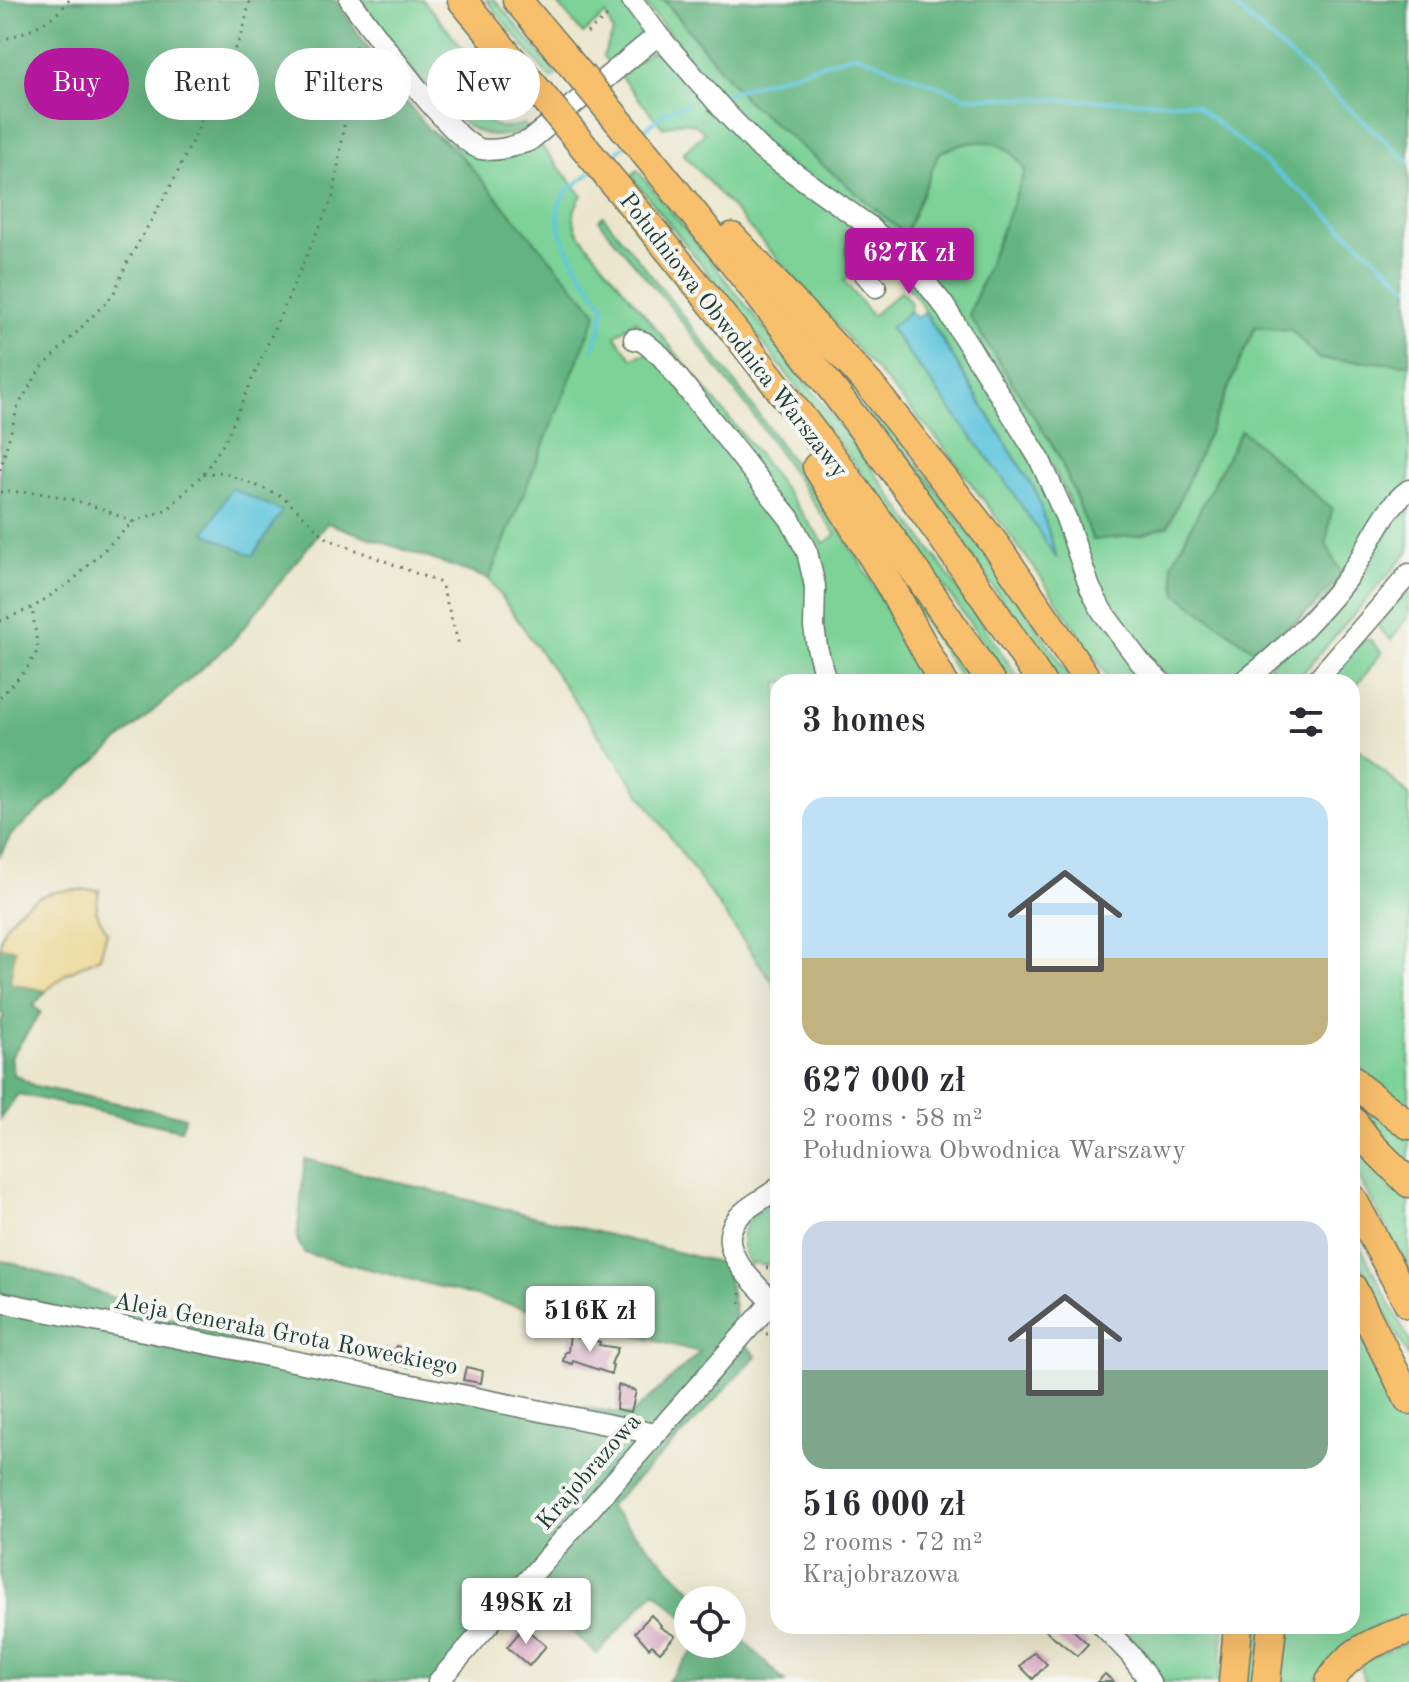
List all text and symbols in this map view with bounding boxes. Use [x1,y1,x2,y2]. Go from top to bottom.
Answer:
chip: Buy [24,48,129,120]
chip: Rent [145,48,259,120]
chip: Filters [275,48,411,120]
chip: New [427,48,540,120]
street label: Południowa Obwodnica Warszawy [614,189,851,483]
pin: 627K zł [835,228,983,296]
text: 627K zł [863,241,955,267]
icon: filters [1284,700,1328,744]
text: 3 homes [802,705,925,739]
icon: home [993,849,1137,993]
text: 627 000 zł [802,1065,965,1099]
text: 2 rooms · 58 m² [802,1106,983,1132]
text: Południowa Obwodnica Warszawy [802,1138,1186,1164]
icon: home [993,1273,1137,1417]
pin: 516K zł [516,1286,664,1354]
street label: Aleja Generała Grota Roweckiego [112,1290,460,1380]
text: 516K zł [544,1299,636,1325]
street label: Krajobrazowa [533,1410,646,1535]
text: 516 000 zł [802,1489,965,1523]
text: 2 rooms · 72 m² [802,1530,983,1556]
text: Krajobrazowa [802,1562,959,1588]
pin: 498K zł [452,1578,600,1646]
map controls [674,1586,746,1658]
button: locate [674,1586,746,1658]
text: 498K zł [480,1591,572,1617]

